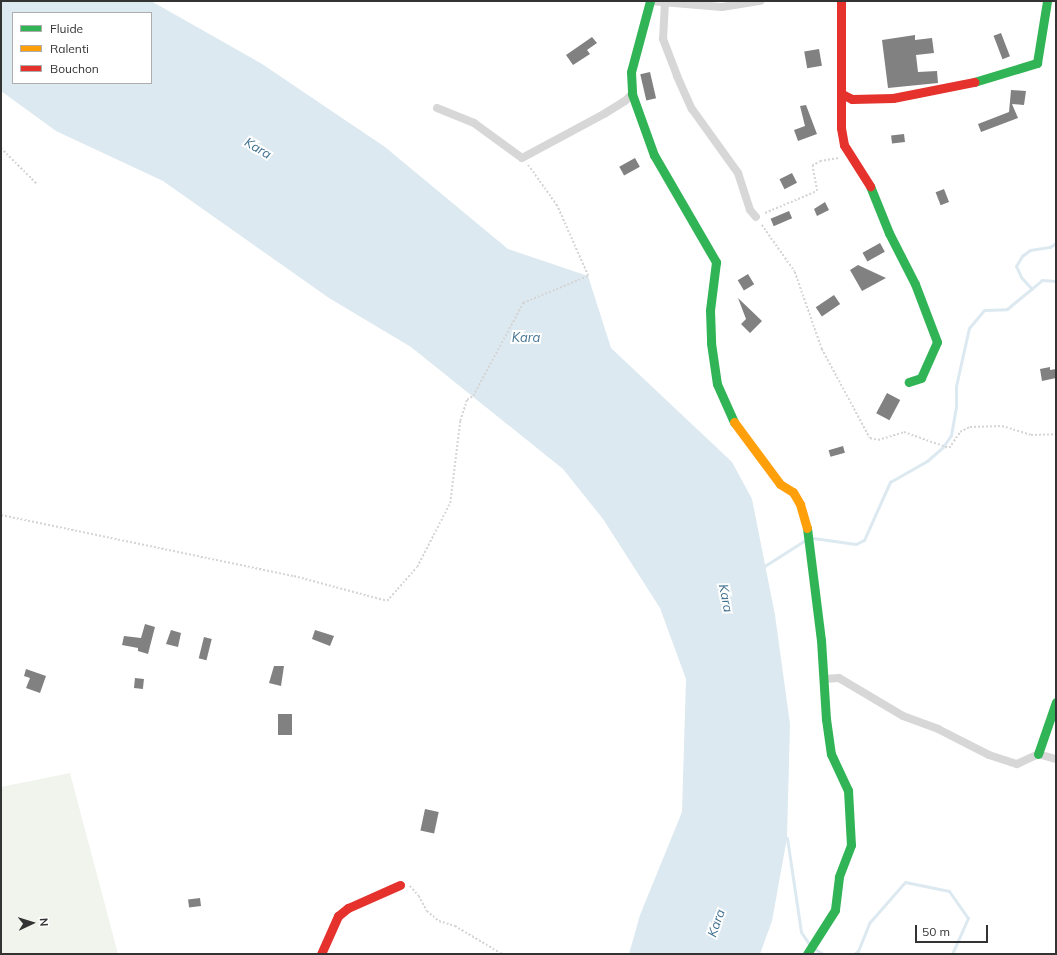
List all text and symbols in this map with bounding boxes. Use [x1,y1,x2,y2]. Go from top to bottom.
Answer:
legend [12,12,152,84]
text: Fluide [50,21,83,36]
text: Ralenti [50,41,89,56]
text: Bouchon [50,61,99,76]
water label: Kara [242,134,274,162]
water label: Kara [512,329,540,345]
water label: Kara [716,583,736,613]
north arrow [12,903,52,943]
water label: Kara [704,907,728,939]
scale bar [917,917,990,943]
text: N [37,918,51,927]
text: 50 m [922,924,950,939]

